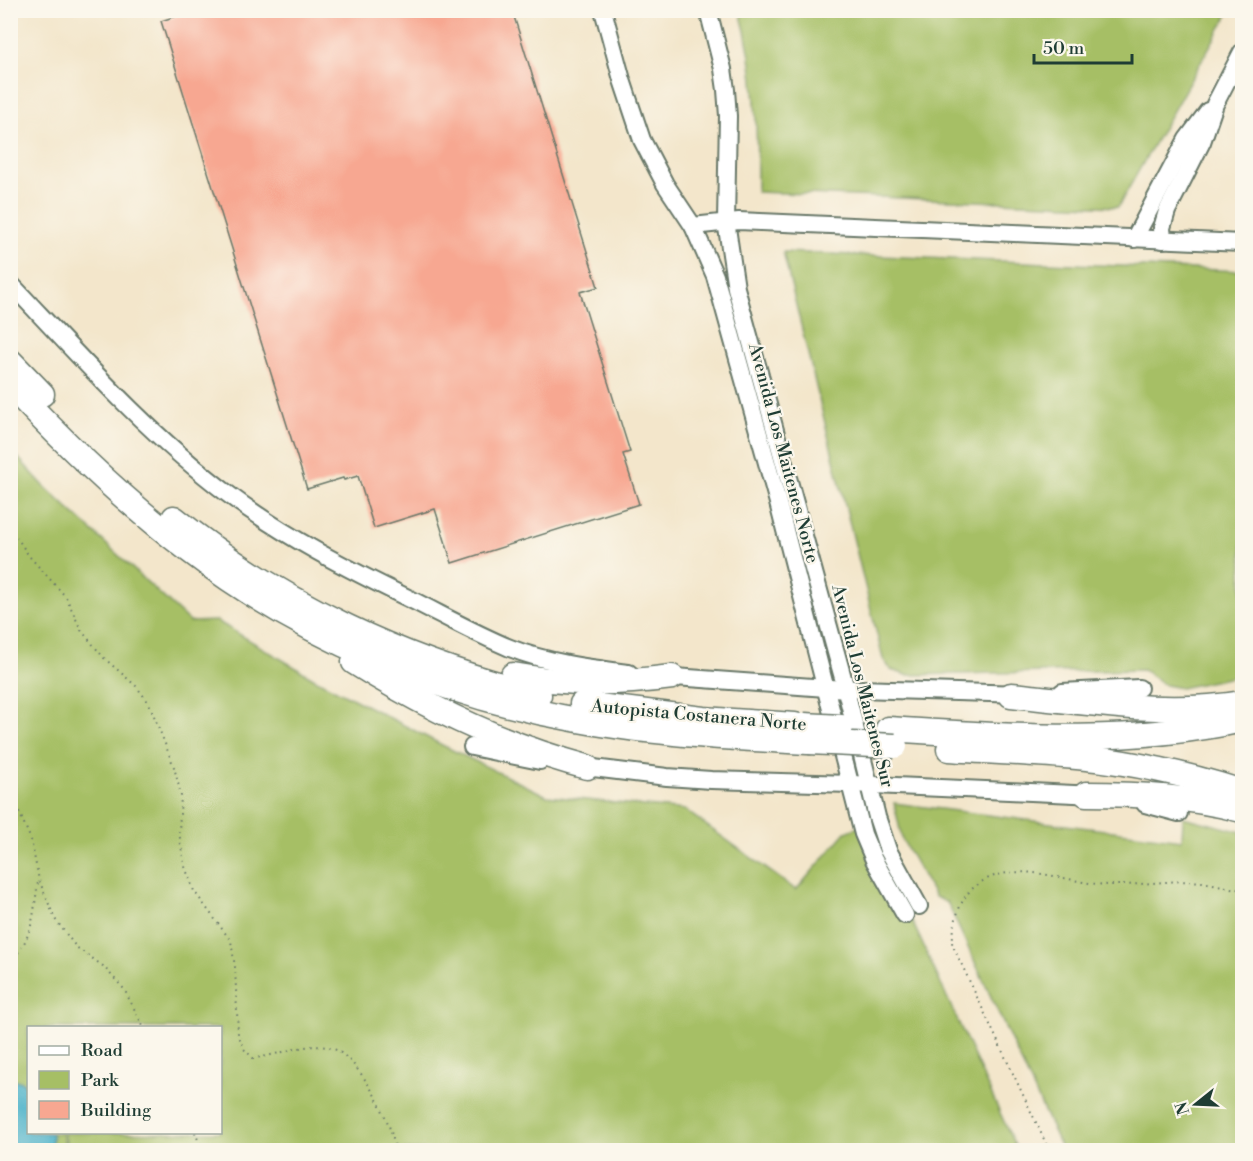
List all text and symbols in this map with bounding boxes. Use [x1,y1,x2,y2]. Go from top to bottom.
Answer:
scale bar [1034,27,1132,65]
text: 50 m [1043,37,1085,60]
street label: Avenida Los Maitenes Norte [743,340,824,566]
street label: Avenida Los Maitenes Sur [826,581,899,790]
street label: Autopista Costanera Norte [589,695,808,736]
legend [27,1026,222,1134]
text: Road [81,1039,124,1062]
text: Park [81,1069,120,1092]
north arrow [1166,1074,1226,1134]
text: Building [80,1099,152,1122]
text: N [1171,1099,1194,1117]

